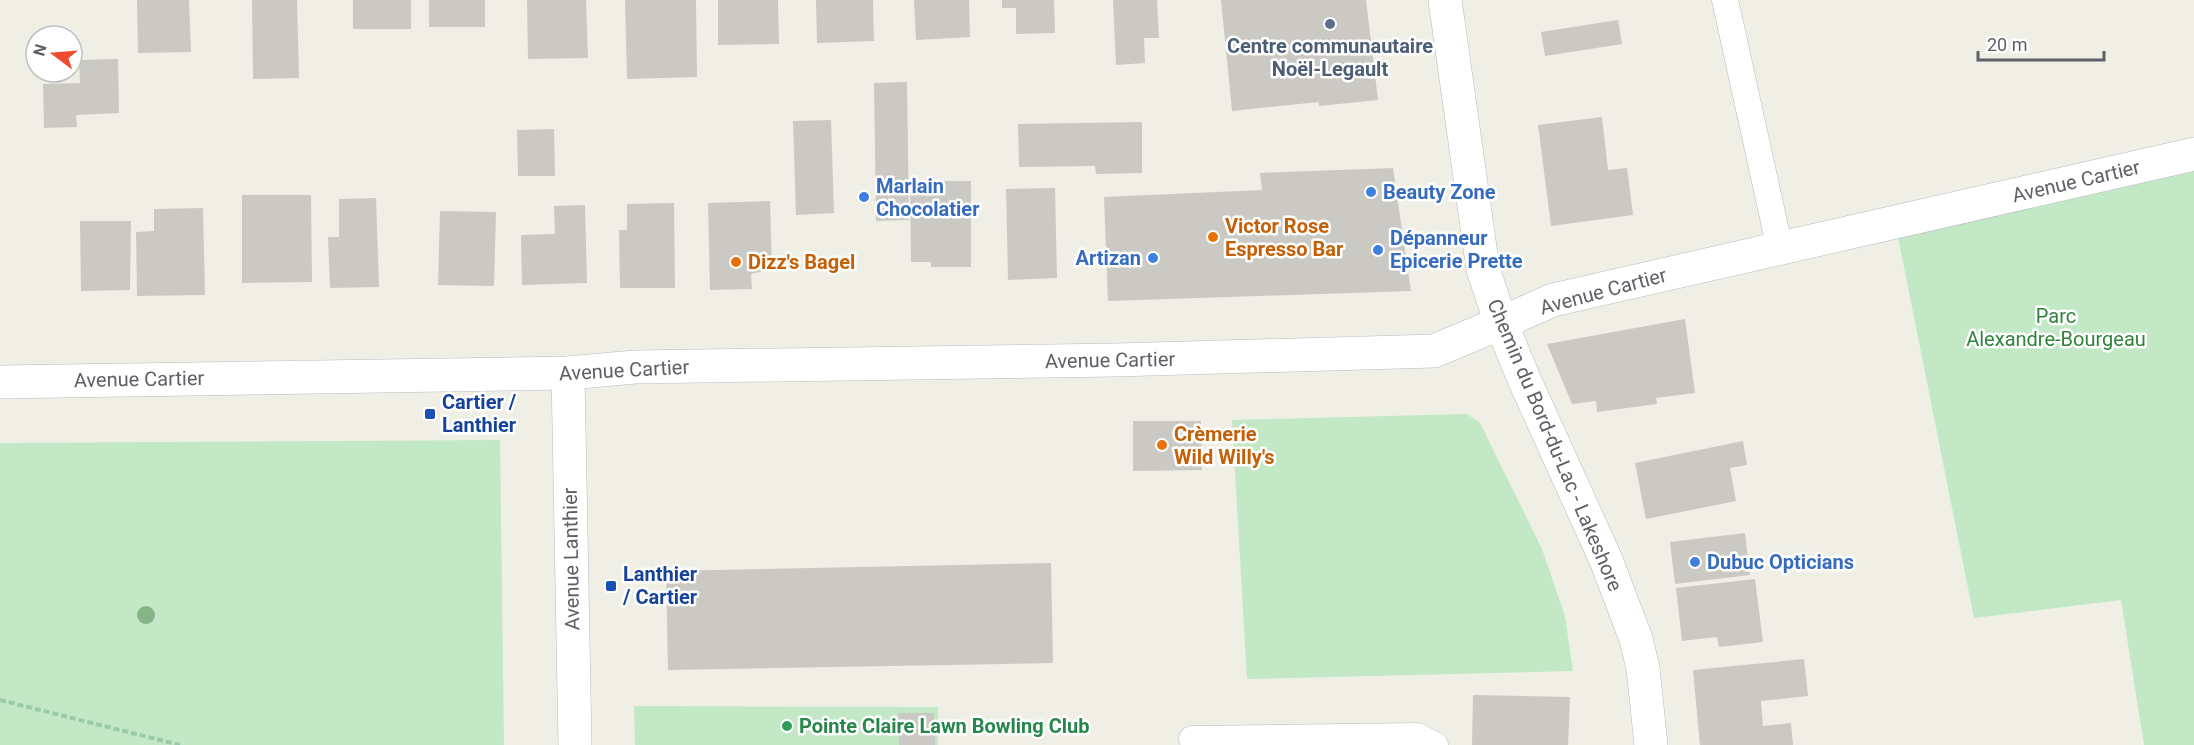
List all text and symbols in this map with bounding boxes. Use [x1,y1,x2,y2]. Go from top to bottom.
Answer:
marker: Centre communautaire Noël-Legault [1323,17,1337,31]
north arrow [24,24,84,84]
scale bar [1978,24,2104,62]
place label: Centre communautaire Noël-Legault [1227,34,1433,81]
text: 20 m [1987,34,2027,55]
text: N [29,42,51,58]
street label: Avenue Cartier [2010,155,2142,207]
place label: Marlain Chocolatier [876,174,980,221]
place label: Beauty Zone [1383,180,1496,204]
marker: Beauty Zone [1364,185,1378,199]
marker: Marlain Chocolatier [857,190,871,204]
place label: Victor Rose Espresso Bar [1225,214,1344,261]
place label: Dépanneur Epicerie Prette [1390,226,1523,273]
marker: Victor Rose Espresso Bar [1206,230,1220,244]
marker: Dépanneur Epicerie Prette [1371,243,1385,257]
place label: Artizan [1076,246,1141,270]
place label: Dizz's Bagel [748,250,855,274]
marker: Artizan [1146,251,1160,265]
marker: Dizz's Bagel [729,255,743,269]
street label: Avenue Cartier [1537,262,1669,319]
street label: Chemin du Bord-du-Lac - Lakeshore [1482,295,1628,595]
park label: Parc Alexandre-Bourgeau [1966,304,2146,351]
street label: Avenue Cartier [1045,347,1176,373]
street label: Avenue Cartier [558,355,690,385]
street label: Avenue Cartier [74,366,205,392]
place label: Cartier / Lanthier [442,390,517,437]
marker: Cartier / Lanthier [423,407,437,421]
place label: Crèmerie Wild Willy's [1174,422,1275,469]
marker: Crèmerie Wild Willy's [1155,438,1169,452]
street label: Avenue Lanthier [558,487,584,631]
place label: Dubuc Opticians [1707,550,1854,574]
marker: Dubuc Opticians [1688,555,1702,569]
place label: Lanthier / Cartier [622,562,698,609]
marker: Lanthier / Cartier [604,579,618,593]
place label: Pointe Claire Lawn Bowling Club [799,714,1090,738]
marker: Pointe Claire Lawn Bowling Club [780,719,794,733]

